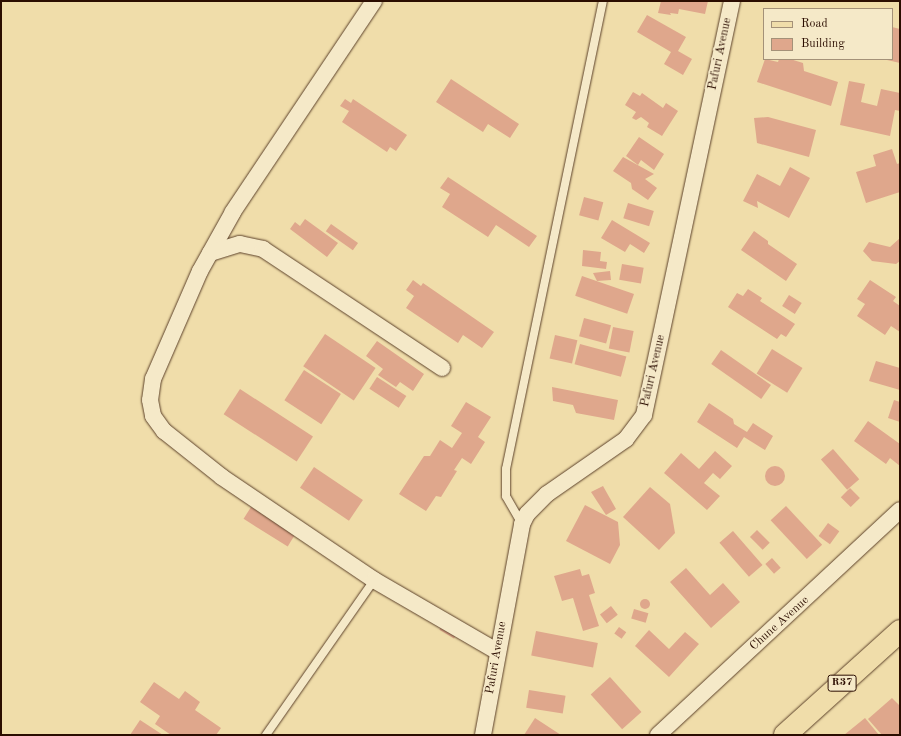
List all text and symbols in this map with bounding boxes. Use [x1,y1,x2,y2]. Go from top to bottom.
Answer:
legend [763,8,893,60]
street label: Pafuri Avenue [706,17,736,91]
text: Road [801,18,828,30]
text: Building [801,38,845,50]
street label: Pafuri Avenue [639,334,669,408]
street label: Chune Avenue [748,594,812,654]
street label: Pafuri Avenue [484,621,510,695]
road number: R37 [827,674,857,692]

